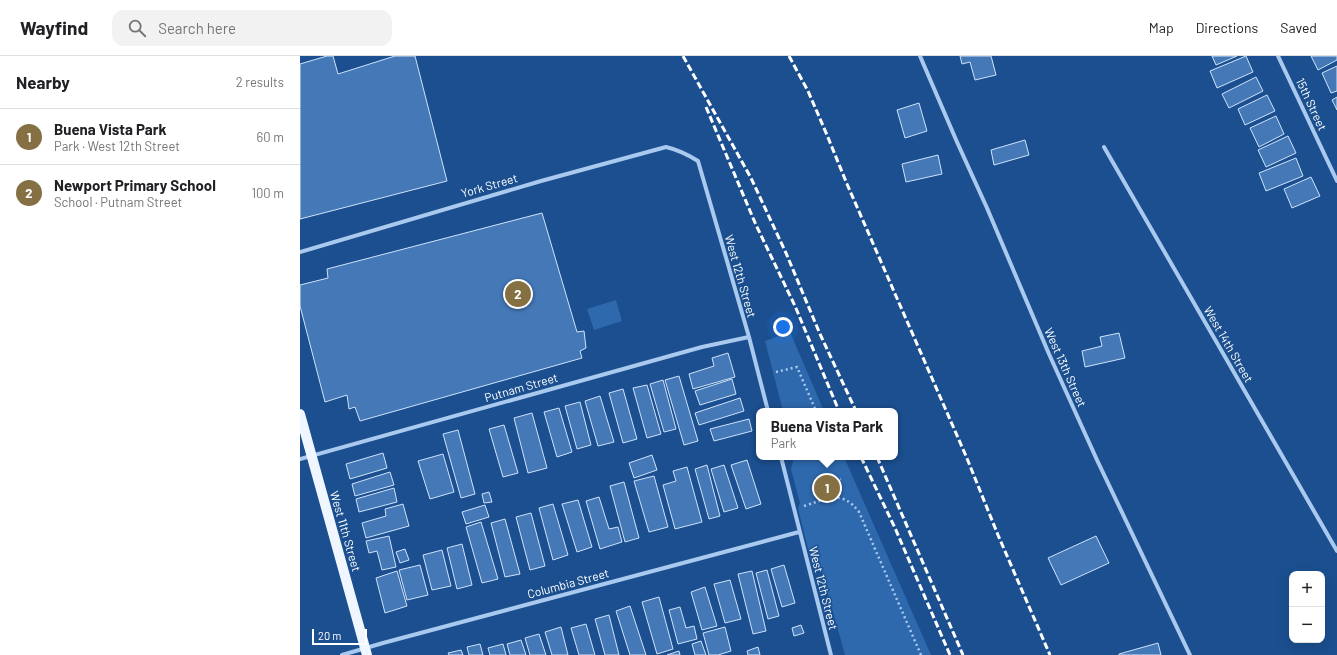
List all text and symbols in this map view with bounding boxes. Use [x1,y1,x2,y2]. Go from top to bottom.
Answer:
search box [112,10,392,46]
text: Wayfind [20,16,88,39]
icon: search [126,17,148,39]
text: Search here [158,19,236,37]
text: Map [1149,19,1174,36]
text: Directions [1196,19,1258,36]
text: Saved [1280,19,1317,36]
text: Nearby [16,72,70,92]
text: 2 results [236,74,284,90]
street label: 15th Street [1294,75,1330,133]
text: Buena Vista Park [54,120,167,138]
text: 1 [27,129,31,145]
text: 60 m [257,129,284,145]
text: Park · West 12th Street [54,138,180,154]
street label: York Street [459,170,519,200]
text: Newport Primary School [54,176,216,194]
text: 2 [25,185,33,201]
text: 100 m [251,185,284,201]
text: School · Putnam Street [54,194,182,210]
street label: West 12th Street [723,233,759,319]
pin: 2 [505,279,531,309]
street label: West 14th Street [1202,303,1256,385]
your location [773,317,793,337]
street label: West 13th Street [1042,325,1090,409]
street label: Putnam Street [483,370,559,404]
popup [756,408,898,460]
text: Buena Vista Park [771,417,883,435]
text: Park [771,435,796,451]
pin: 1 [814,473,840,503]
street label: West 11th Street [328,489,364,573]
street label: West 12th Street [807,545,841,631]
street label: Columbia Street [526,565,610,601]
map controls [1289,571,1325,643]
button: + [1289,571,1325,607]
button: − [1289,607,1325,643]
scale bar [312,627,367,646]
text: 20 m [318,629,341,642]

